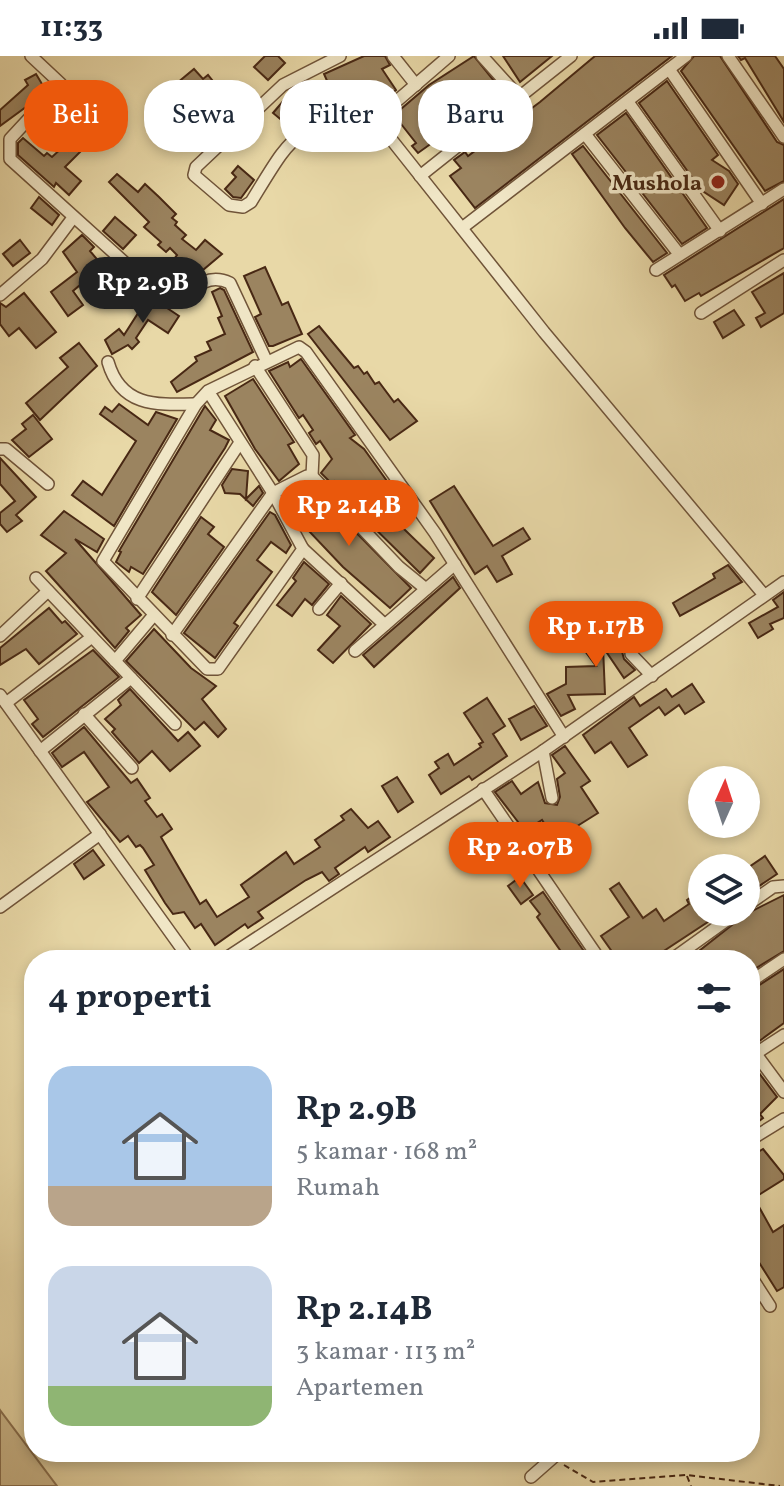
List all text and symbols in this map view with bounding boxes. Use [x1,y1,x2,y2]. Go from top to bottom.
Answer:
text: 11:33 [40,7,103,49]
chip: Beli [24,80,128,152]
chip: Sewa [144,80,264,152]
chip: Filter [280,80,402,152]
chip: Baru [418,80,533,152]
place label: Mushola [612,169,702,200]
marker: Mushola [709,173,727,191]
pin: Rp 2.9B [69,257,217,325]
text: Rp 2.9B [97,265,189,301]
pin: Rp 2.14B [266,480,432,548]
text: Rp 2.14B [297,488,401,524]
pin: Rp 1.17B [513,601,679,669]
text: Rp 1.17B [547,609,645,645]
north arrow [688,766,760,838]
map controls [688,766,760,926]
pin: Rp 2.07B [437,822,603,890]
text: Rp 2.07B [467,830,573,866]
button: layers [688,854,760,926]
text: 4 properti [48,975,212,1022]
icon: filters [692,976,736,1020]
text: Rp 2.9B [296,1087,417,1134]
icon: home [112,1098,208,1194]
text: 5 kamar · 168 m² [296,1134,477,1170]
text: Rumah [296,1170,380,1206]
text: Rp 2.14B [296,1287,433,1334]
icon: home [112,1298,208,1394]
text: 3 kamar · 113 m² [296,1334,475,1370]
text: Apartemen [296,1370,424,1406]

